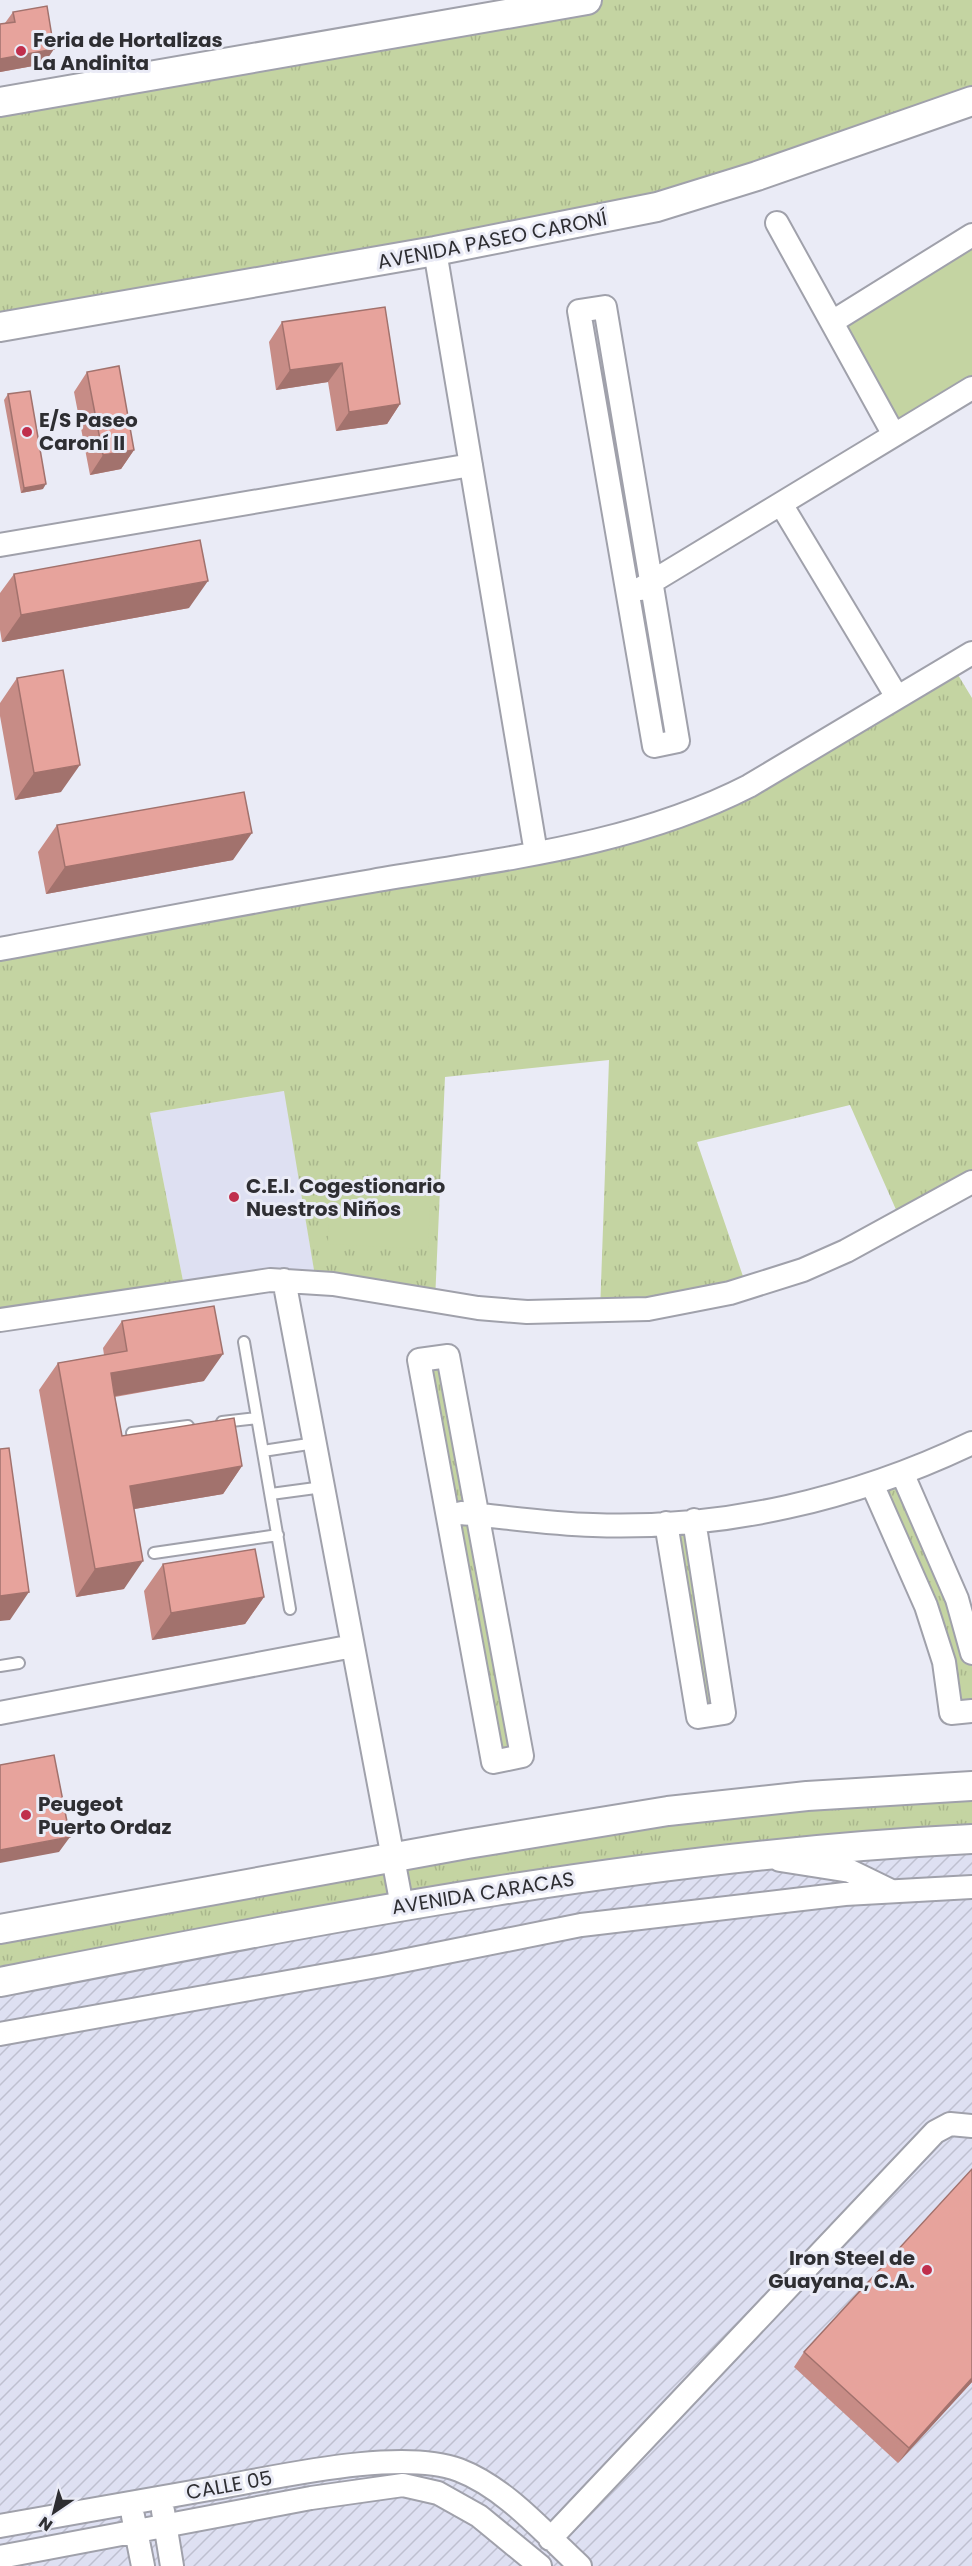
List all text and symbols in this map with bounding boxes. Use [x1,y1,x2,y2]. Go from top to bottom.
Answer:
place label: Feria de Hortalizas La Andinita [33,26,223,77]
marker: Feria de Hortalizas La Andinita [14,44,28,58]
street label: AVENIDA PASEO CARONÍ [375,204,609,276]
place label: E/S Paseo Caroní II [39,406,138,457]
marker: E/S Paseo Caroní II [20,425,34,439]
place label: C.E.I. Cogestionario Nuestros Niños [246,1172,445,1223]
marker: C.E.I. Cogestionario Nuestros Niños [227,1190,241,1204]
place label: Peugeot Puerto Ordaz [38,1790,171,1841]
marker: Peugeot Puerto Ordaz [19,1808,33,1822]
street label: AVENIDA CARACAS [390,1865,576,1921]
place label: Iron Steel de Guayana, C.A. [768,2244,915,2295]
marker: Iron Steel de Guayana, C.A. [920,2263,934,2277]
street label: CALLE 05 [184,2464,274,2506]
north arrow [24,2482,84,2542]
text: N [34,2511,57,2537]

